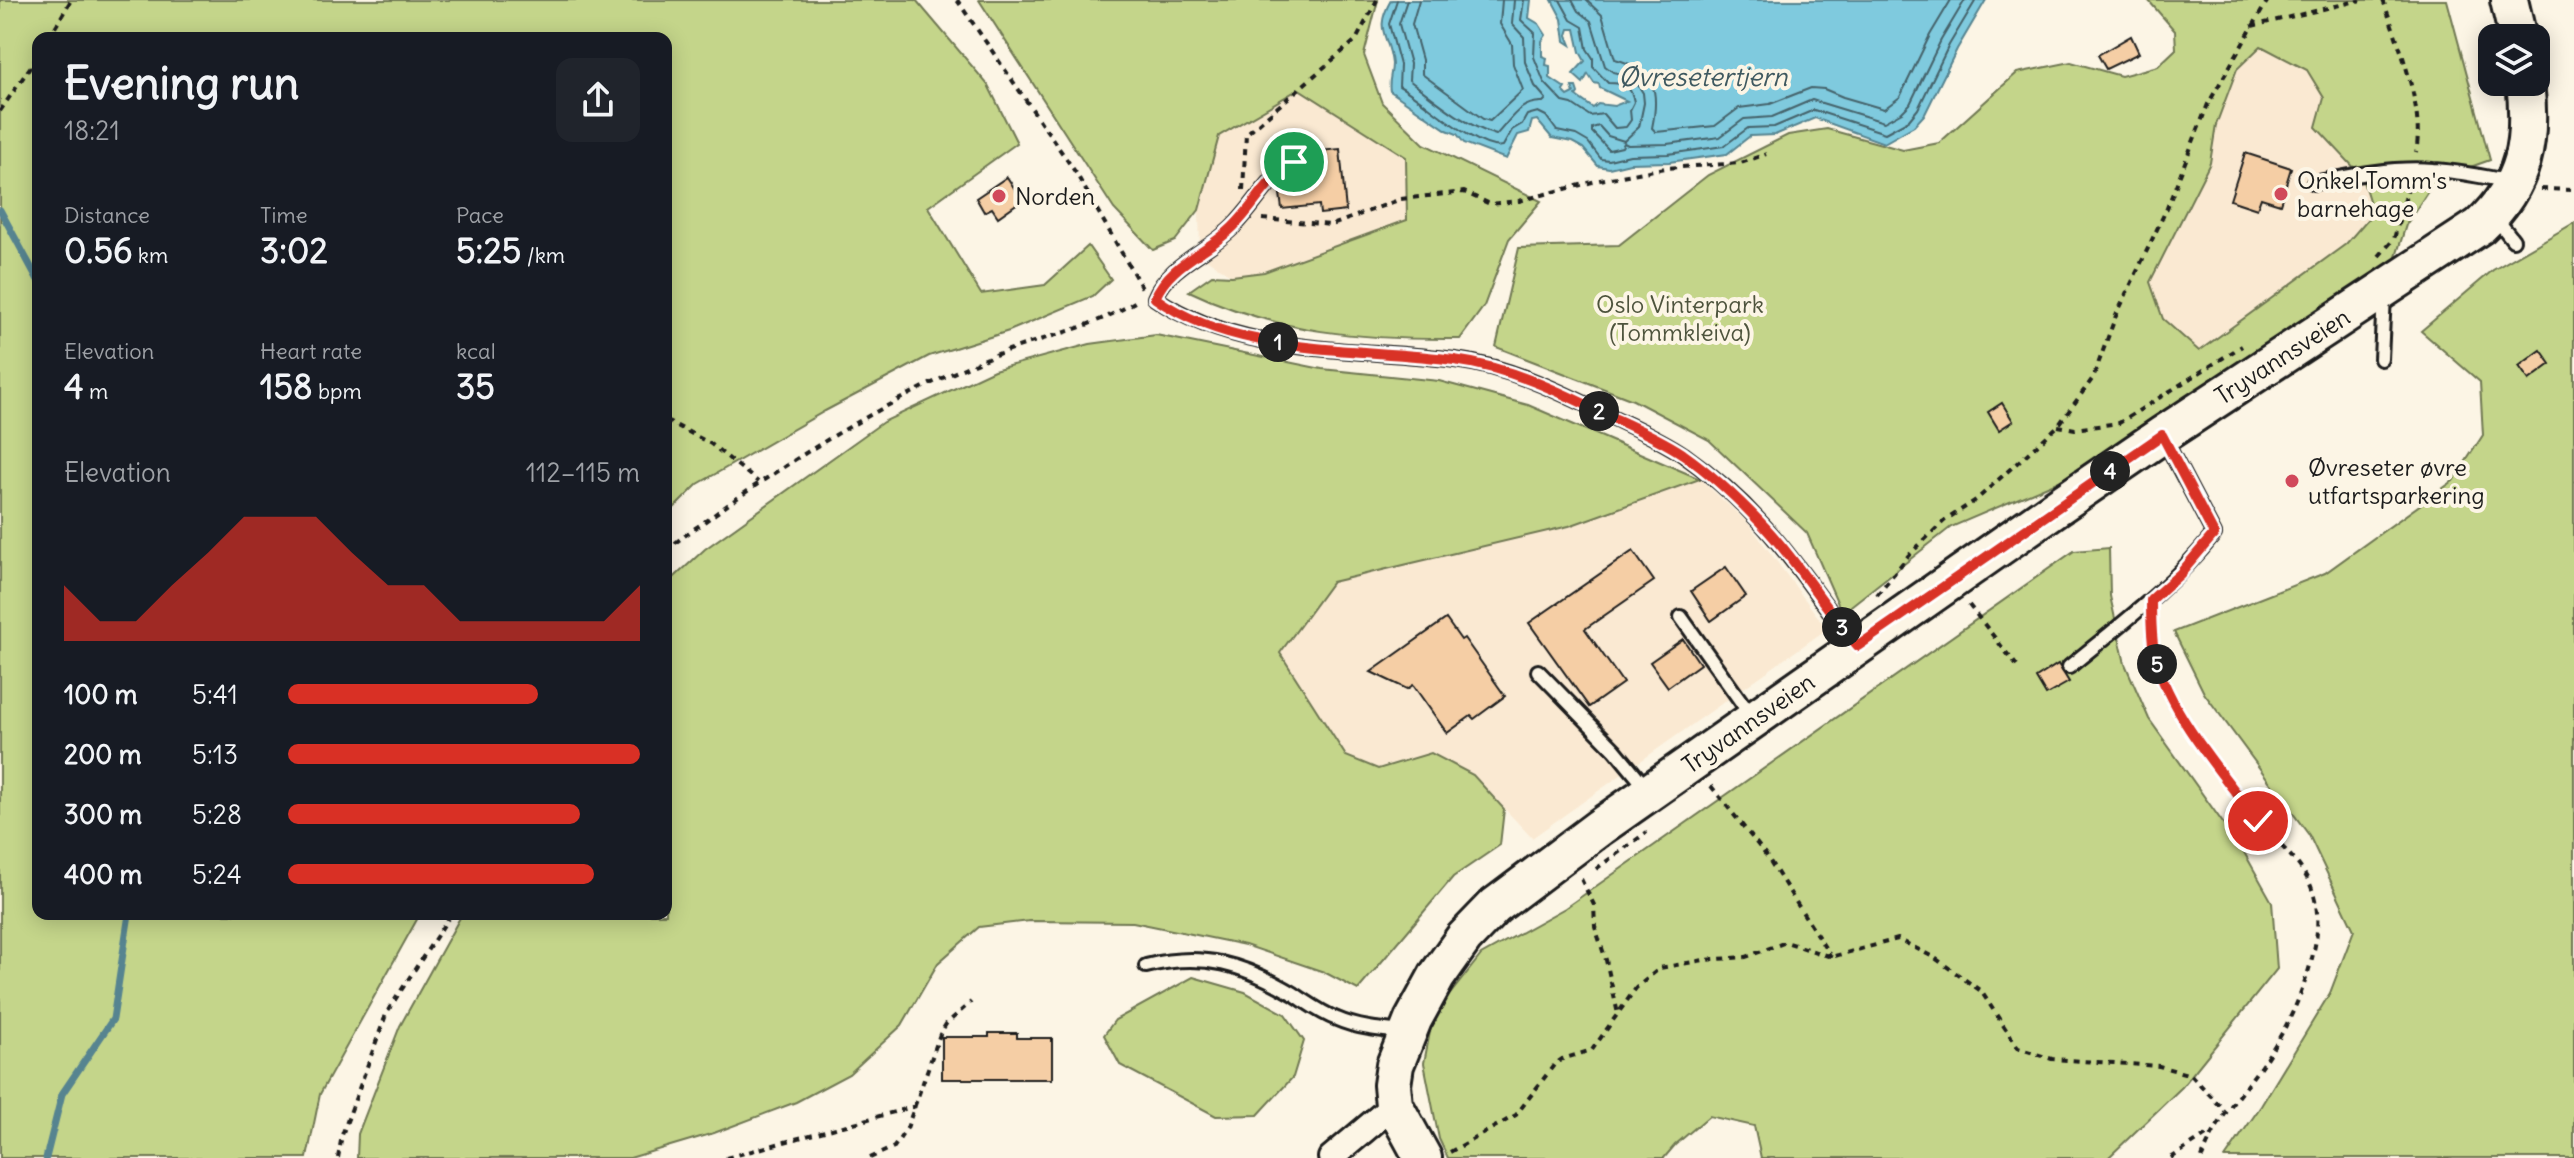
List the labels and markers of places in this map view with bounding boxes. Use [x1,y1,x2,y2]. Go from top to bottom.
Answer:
pin [1260,128,1328,196]
place label: Onkel Tomm's barnehage [2297,165,2447,223]
place label: Norden [1015,181,1095,211]
marker: Onkel Tomm's barnehage [2272,185,2290,203]
marker: Norden [990,187,1008,205]
pin: 1 [1258,322,1298,362]
pin: 2 [1579,391,1619,431]
pin: 4 [2090,451,2130,491]
place label: Øvreseter øvre utfartsparkering [2308,452,2485,510]
marker: Øvreseter øvre utfartsparkering [2283,472,2301,490]
pin: 3 [1822,607,1862,647]
pin: 5 [2137,644,2177,684]
pin [2224,787,2292,855]

